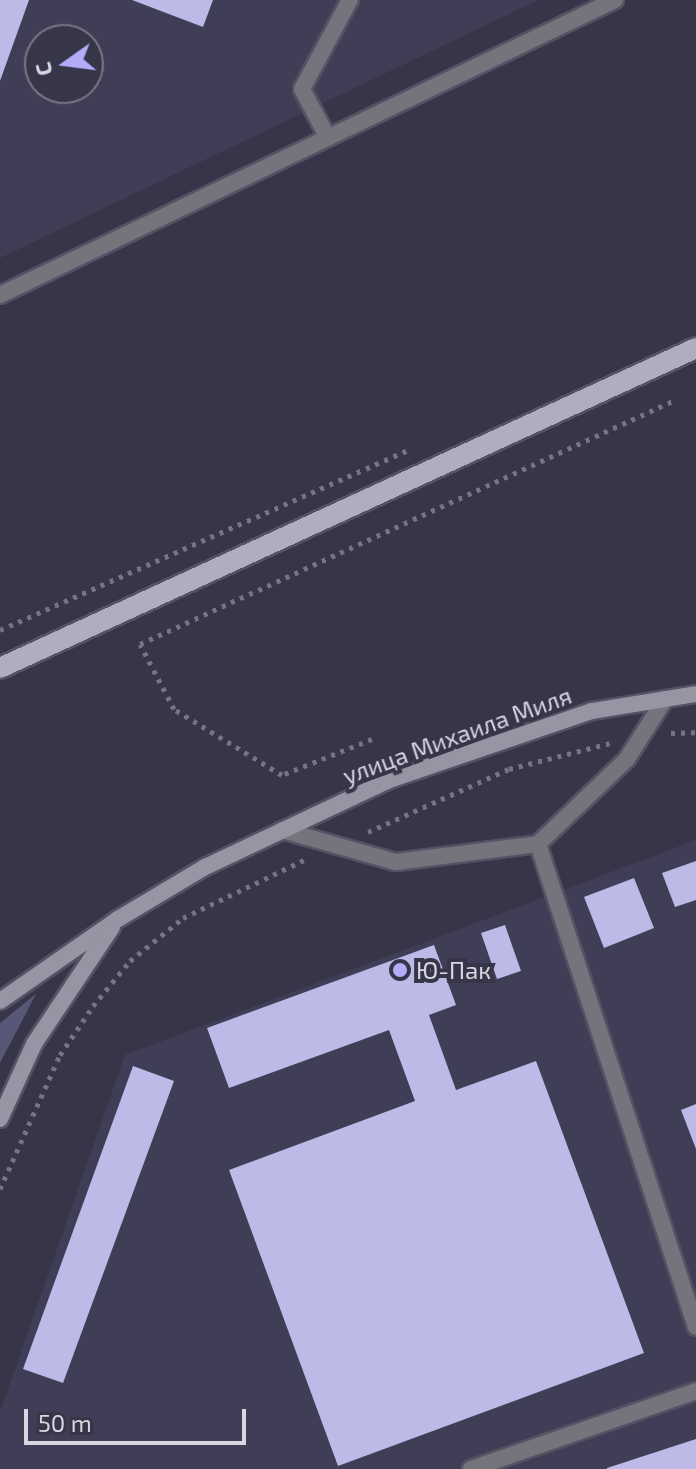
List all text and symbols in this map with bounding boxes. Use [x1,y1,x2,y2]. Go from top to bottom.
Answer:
north arrow [24,24,104,104]
text: С [28,60,57,79]
street label: улица Михаила Миля [339,680,575,790]
place label: Ю-Пак [416,956,491,984]
marker: Ю-Пак [391,961,409,979]
scale bar [28,1393,250,1443]
text: 50 m [38,1408,92,1437]

